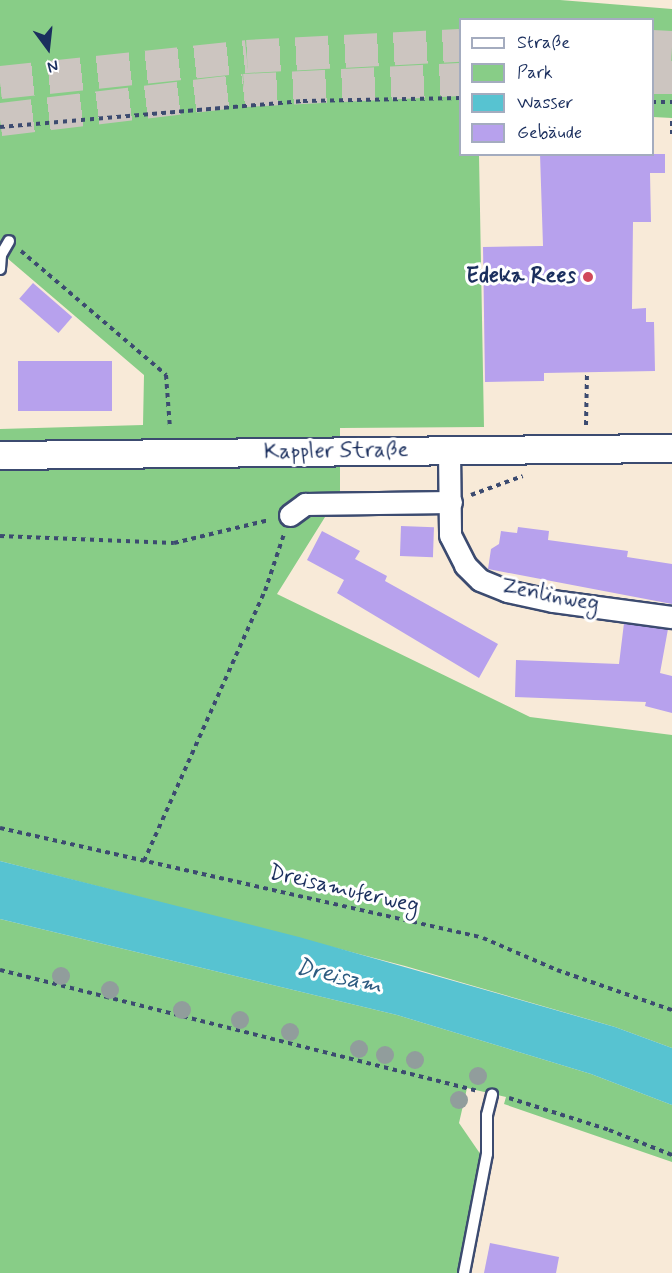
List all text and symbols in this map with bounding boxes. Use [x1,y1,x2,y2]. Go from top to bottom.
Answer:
north arrow [18,18,78,78]
legend [459,18,654,156]
text: Straße [517,31,570,55]
text: N [45,54,61,77]
text: Park [517,61,553,85]
text: Wasser [517,91,573,115]
text: Gebäude [517,121,582,145]
place label: Edeka Rees [468,264,576,290]
marker: Edeka Rees [581,270,595,284]
street label: Kappler Straße [265,438,407,466]
street label: Zenlinweg [499,574,601,618]
street label: Dreisamuferweg [267,860,421,920]
water label: Dreisam [293,953,385,1001]

